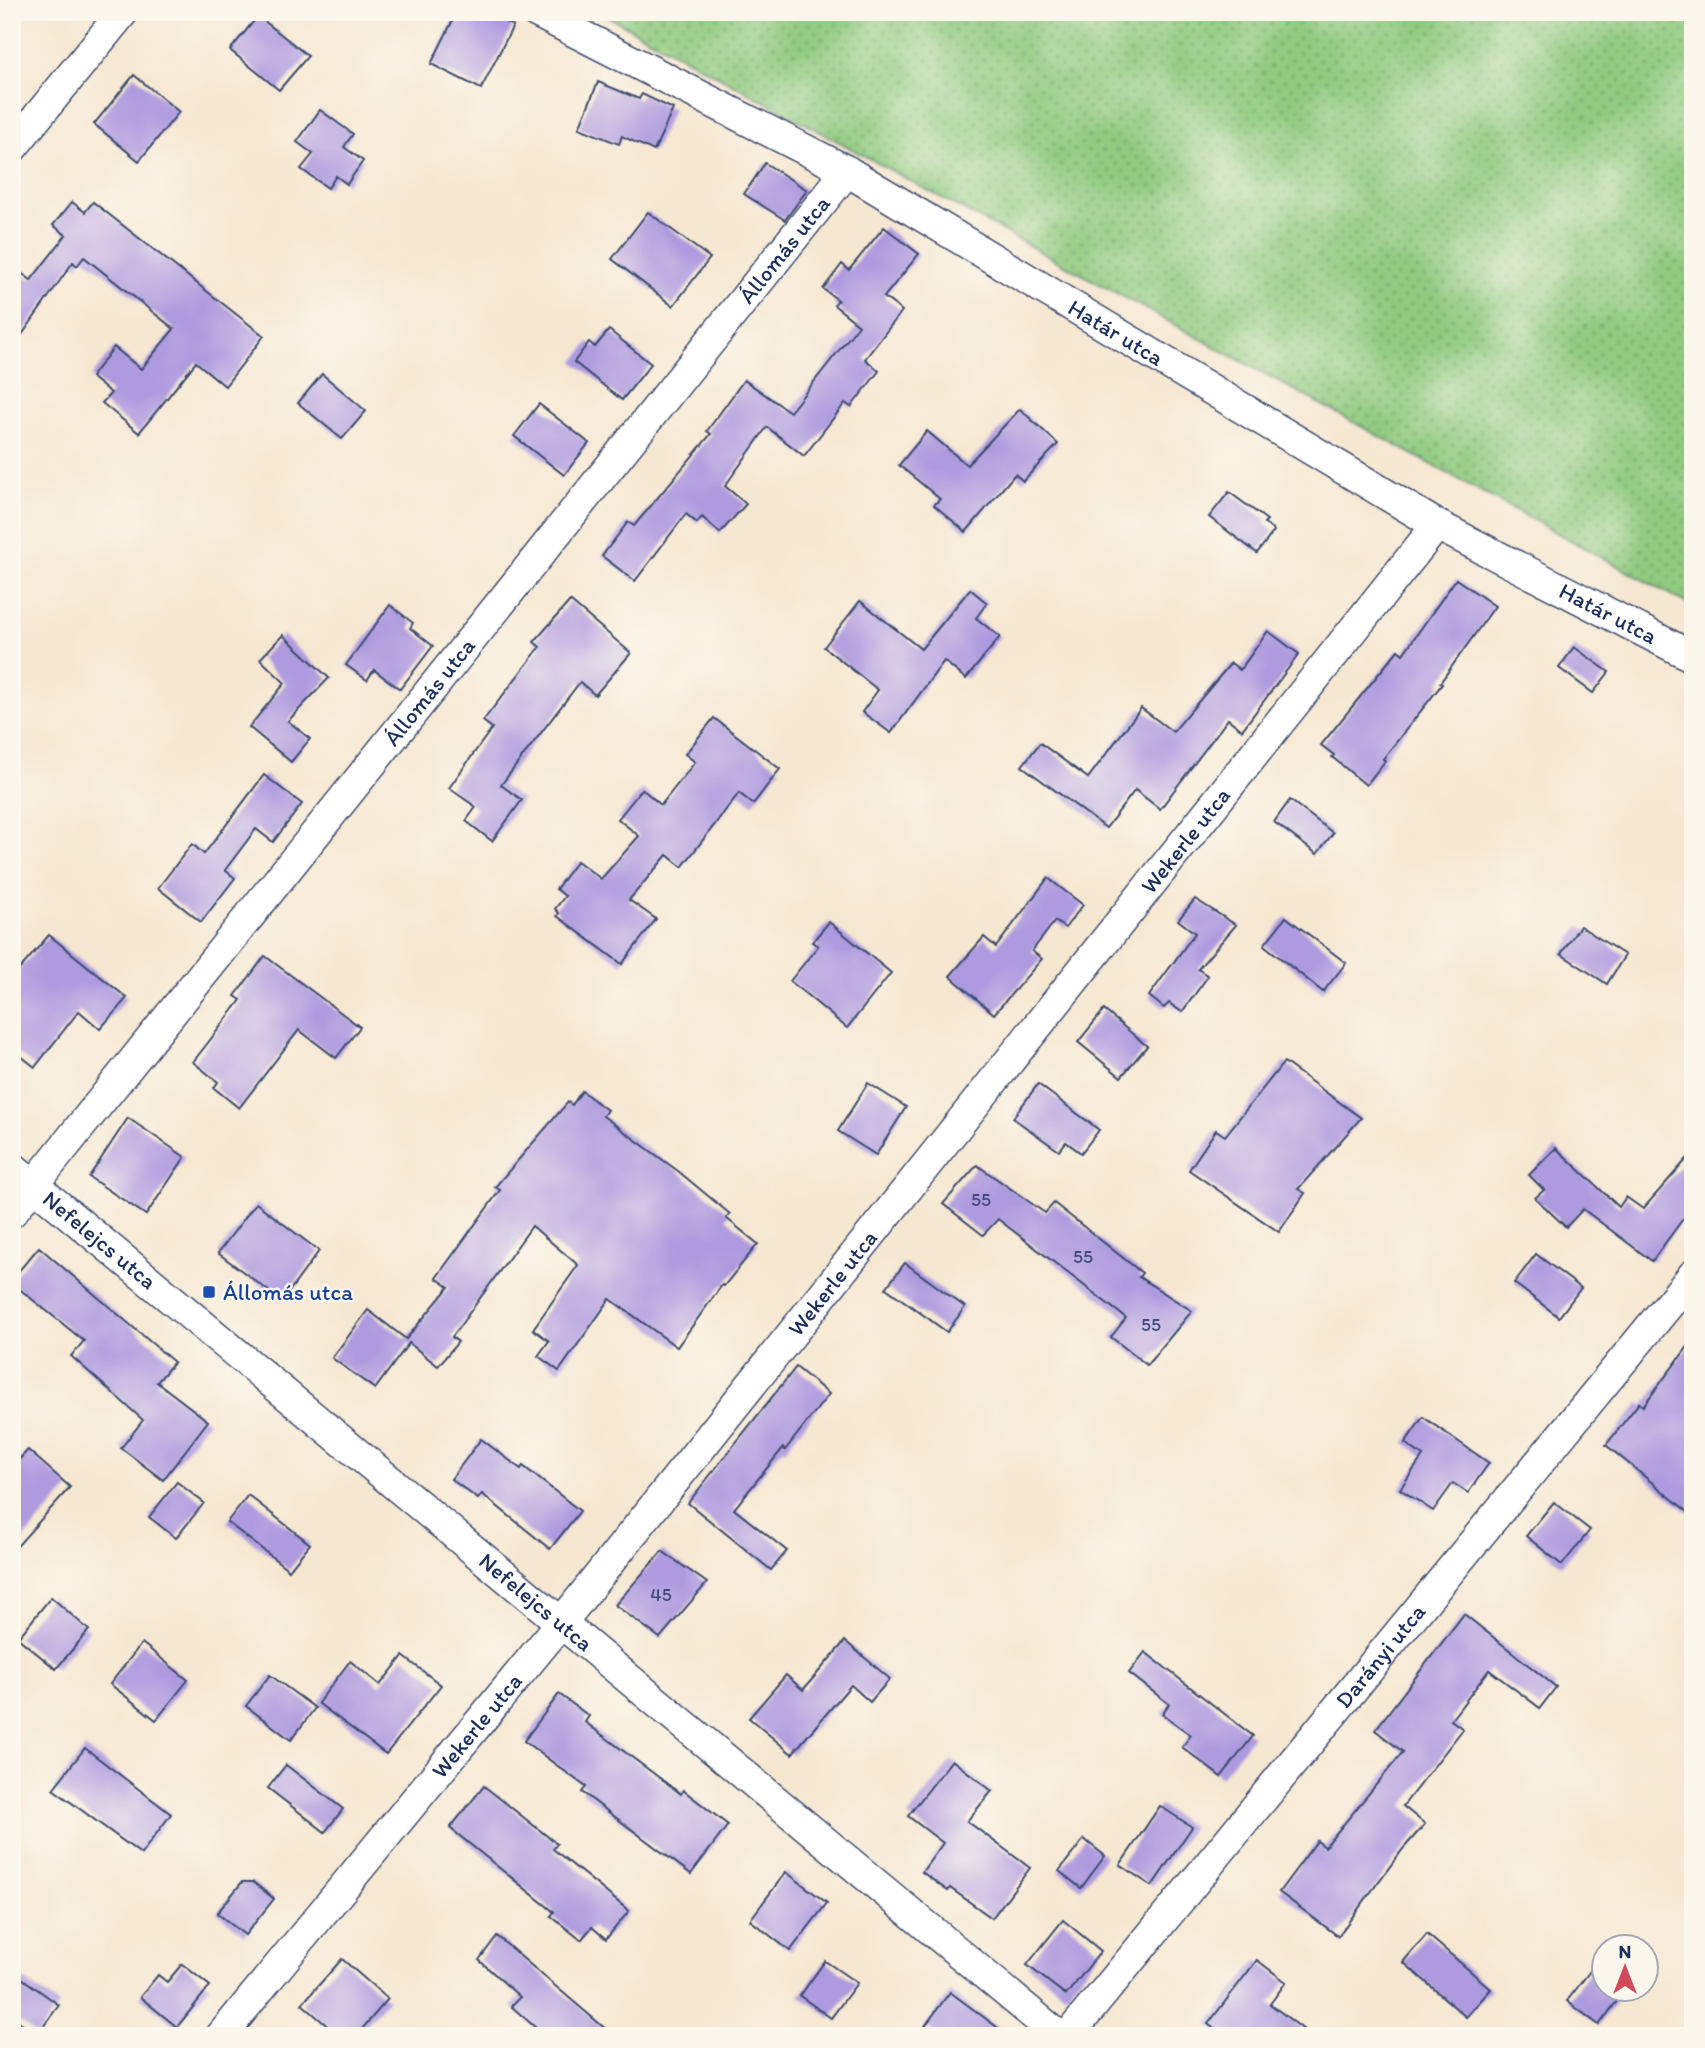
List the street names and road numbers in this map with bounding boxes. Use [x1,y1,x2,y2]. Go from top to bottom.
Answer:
street label: Állomás utca [732,190,836,309]
street label: Határ utca [1063,293,1169,372]
street label: Határ utca [1555,577,1662,650]
street label: Állomás utca [378,632,481,751]
street label: Wekerle utca [1135,782,1236,899]
street label: Nefelejcs utca [37,1185,162,1295]
street label: Wekerle utca [782,1224,883,1341]
street label: Nefelejcs utca [474,1547,599,1657]
street label: Darányi utca [1329,1598,1431,1714]
street label: Wekerle utca [425,1668,528,1784]

